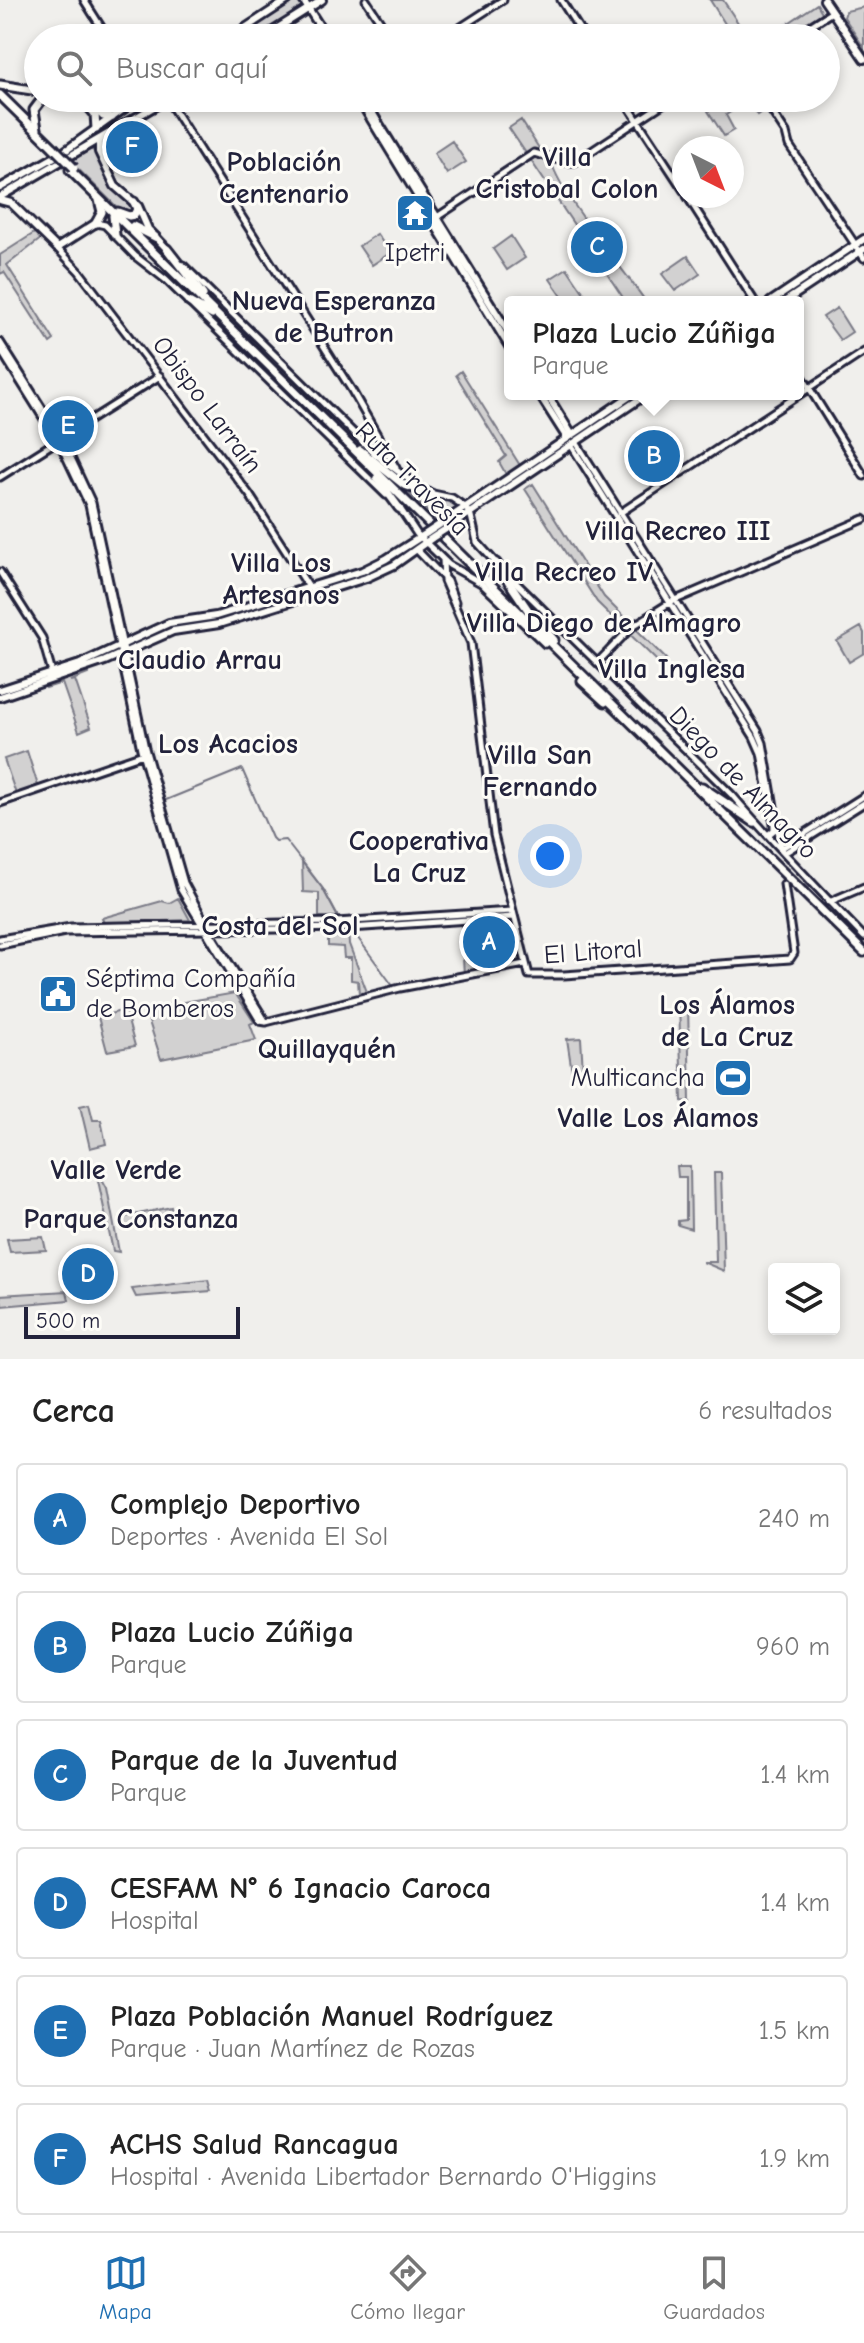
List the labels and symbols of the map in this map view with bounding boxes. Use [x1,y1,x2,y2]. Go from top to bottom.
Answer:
pin: F [106,117,158,177]
north arrow [672,136,744,208]
district label: Villa Cristobal Colon [476,141,658,205]
district label: Población Centenario [219,146,349,210]
temple icon: Ipetri [394,192,436,234]
pin: C [571,217,623,277]
place label: Ipetri [385,238,445,268]
district label: Nueva Esperanza de Butron [232,285,436,349]
street label: Obispo Larraín [146,331,268,479]
pin: E [42,396,94,456]
street label: Ruta Travesía [349,416,475,542]
pin: B [628,426,680,486]
district label: Villa Recreo III [585,515,771,547]
district label: Villa Los Artesanos [223,547,339,611]
district label: Villa Recreo IV [475,556,653,588]
district label: Villa Diego de Almagro [467,607,741,639]
district label: Claudio Arrau [118,644,282,676]
district label: Villa Inglesa [598,653,746,685]
street label: Diego de Almagro [663,701,823,865]
district label: Los Acacios [158,728,298,760]
district label: Villa San Fernando [482,739,598,803]
district label: Cooperativa La Cruz [349,825,489,889]
your location [530,836,570,876]
district label: Costa del Sol [201,910,359,942]
pin: A [463,912,515,972]
street label: El Litoral [543,934,643,970]
place label: Séptima Compañía de Bomberos [86,964,296,1024]
public building icon: Séptima Compañía de Bomberos [37,973,79,1015]
district label: Los Álamos de La Cruz [659,988,795,1053]
district label: Quillayquén [258,1033,396,1065]
sports icon: Multicancha [712,1057,754,1099]
place label: Multicancha [571,1063,705,1093]
district label: Valle Los Álamos [558,1101,758,1134]
district label: Valle Verde [50,1154,182,1186]
district label: Parque Constanza [23,1203,239,1235]
pin: D [62,1244,114,1304]
scale bar [24,1303,240,1339]

